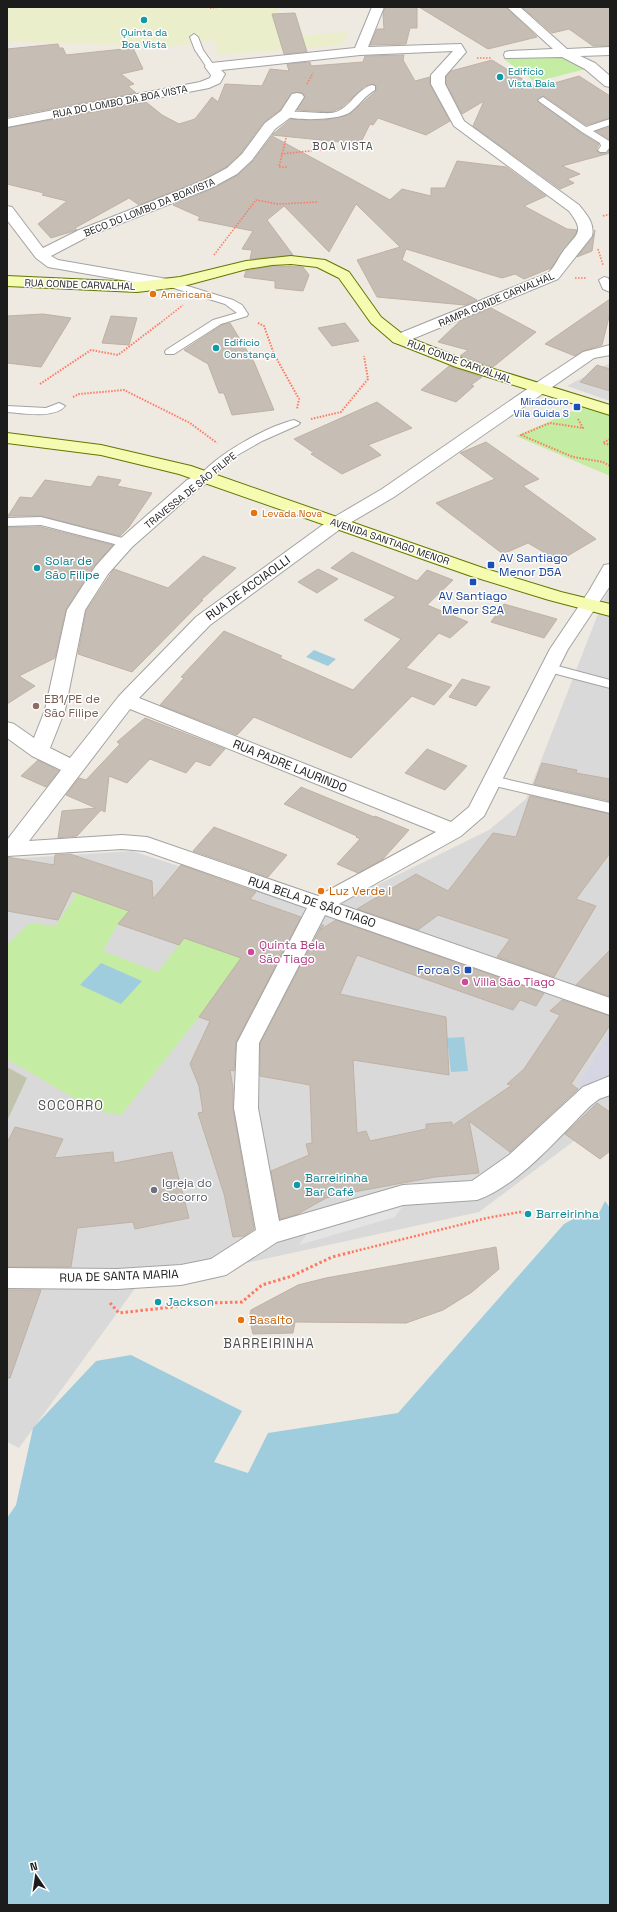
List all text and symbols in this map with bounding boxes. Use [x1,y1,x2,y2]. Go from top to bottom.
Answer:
marker: Quinta da Boa Vista [139,15,149,25]
place label: Quinta da Boa Vista [121,26,167,51]
place label: Edifício Vista Baía [508,65,555,90]
marker: Edifício Vista Baía [495,72,505,82]
street label: RUA DO LOMBO DA BOA VISTA [52,82,189,121]
district label: BOA VISTA [312,139,374,153]
street label: BECO DO LOMBO DA BOAVISTA [82,175,217,240]
street label: RAMPA CONDE CARVALHAL [436,269,557,330]
street label: RUA CONDE CARVALHAL [24,276,136,293]
place label: Americana [161,288,212,301]
marker: Americana [148,289,158,299]
place label: Edifício Constança [224,336,276,361]
street label: RUA CONDE CARVALHAL [406,336,515,387]
marker: Edifício Constança [211,343,221,353]
place label: Miradouro Vila Guida S [514,395,569,420]
marker: Miradouro Vila Guida S [572,402,582,412]
street label: TRAVESSA DE SÃO FILIPE [142,449,239,531]
place label: Levada Nova [262,507,323,520]
marker: Levada Nova [249,508,259,518]
street label: AVENIDA SANTIAGO MENOR [328,515,451,568]
place label: AV Santiago Menor D5A [499,550,568,580]
street label: RUA DE ACCIAOLLI [203,552,293,624]
place label: Solar de São Filipe [45,553,100,583]
marker: AV Santiago Menor D5A [486,560,496,570]
marker: Solar de São Filipe [32,563,42,573]
marker: AV Santiago Menor S2A [468,577,478,587]
place label: AV Santiago Menor S2A [438,588,508,618]
place label: EB1/PE de São Filipe [44,691,100,721]
marker: EB1/PE de São Filipe [31,701,41,711]
street label: RUA PADRE LAURINDO [231,736,349,796]
street label: RUA BELA DE SÃO TIAGO [246,873,378,931]
place label: Luz Verde I [329,883,391,899]
marker: Luz Verde I [316,886,326,896]
place label: Quinta Bela São Tiago [259,937,325,967]
marker: Quinta Bela São Tiago [246,947,256,957]
place label: Forca S [417,962,460,978]
marker: Forca S [463,965,473,975]
place label: Villa São Tiago [473,974,555,990]
marker: Villa São Tiago [460,977,470,987]
district label: SOCORRO [38,1097,104,1114]
place label: Barreirinha Bar Café [305,1170,368,1200]
place label: Igreja do Socorro [162,1175,212,1205]
marker: Barreirinha Bar Café [292,1180,302,1190]
marker: Igreja do Socorro [149,1185,159,1195]
place label: Barreirinha [536,1206,599,1222]
marker: Barreirinha [523,1209,533,1219]
street label: RUA DE SANTA MARIA [59,1266,179,1286]
place label: Jackson [166,1294,214,1310]
marker: Jackson [153,1297,163,1307]
place label: Basalto [249,1312,293,1328]
marker: Basalto [236,1315,246,1325]
district label: BARREIRINHA [223,1335,315,1352]
north arrow [16,1856,56,1896]
text: N [29,1859,39,1874]

